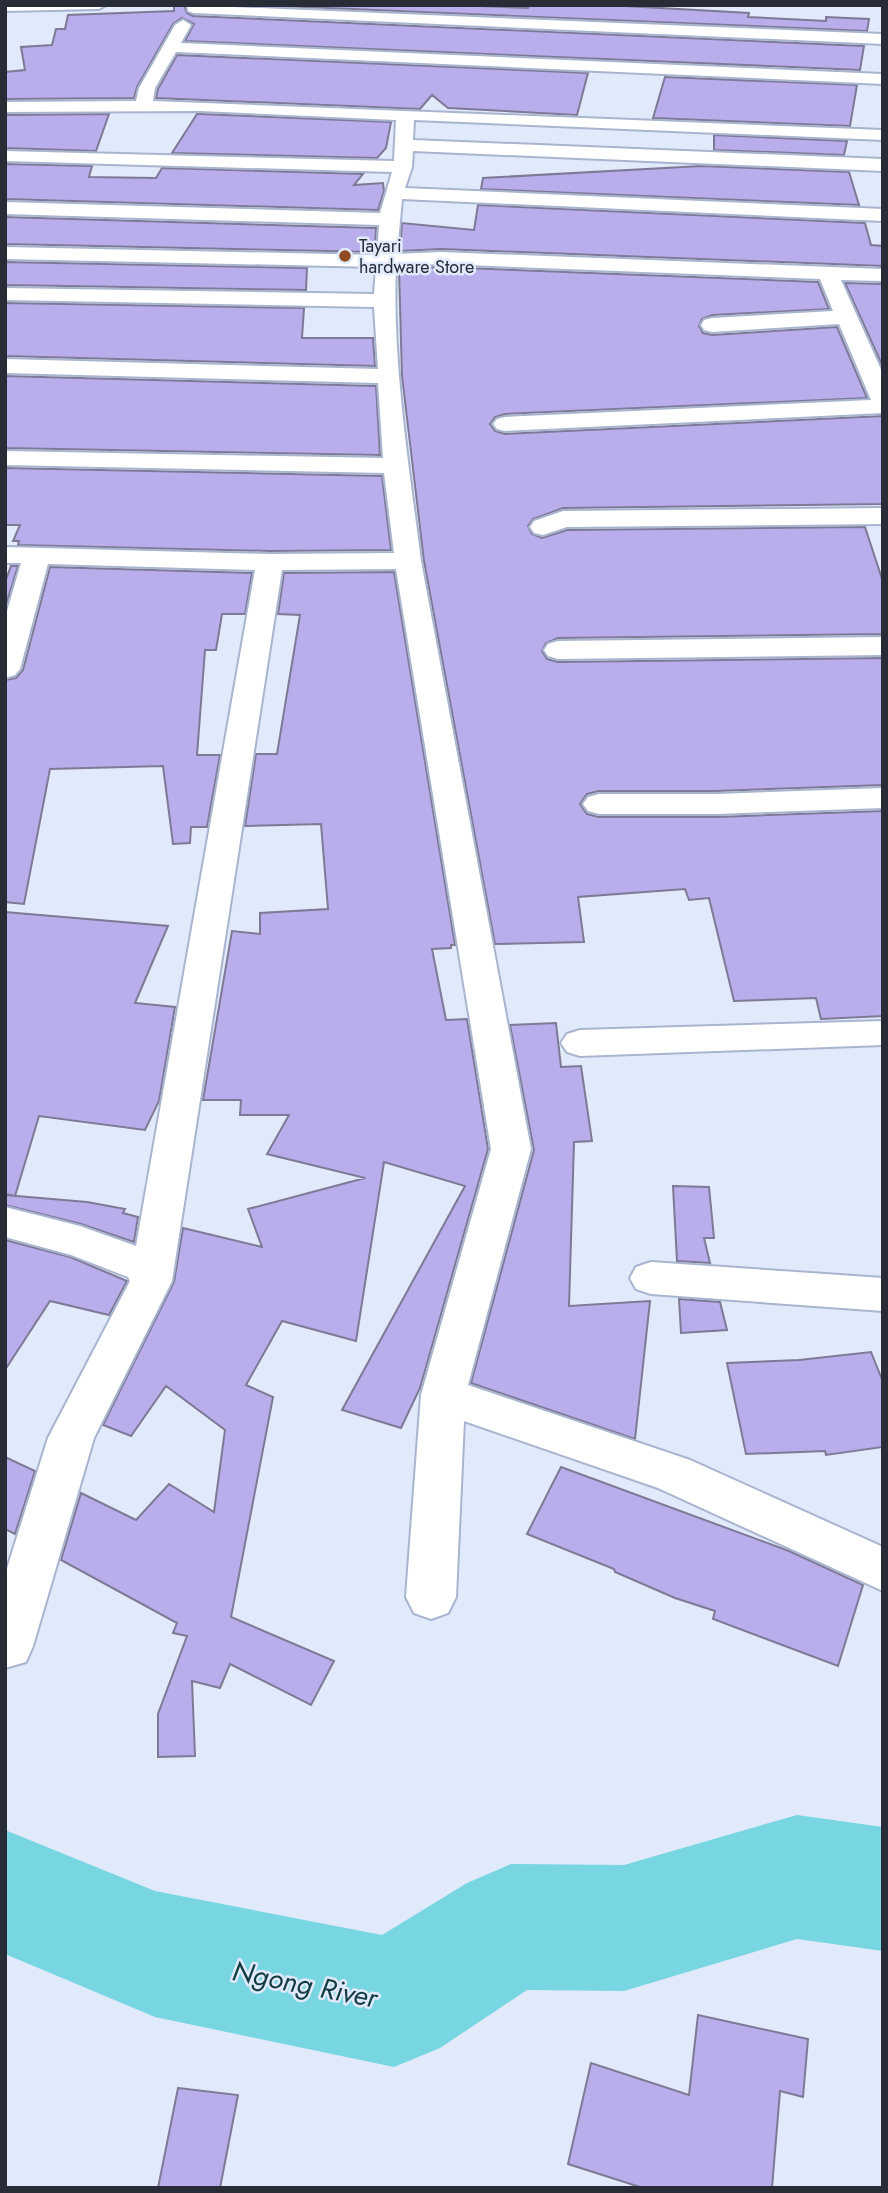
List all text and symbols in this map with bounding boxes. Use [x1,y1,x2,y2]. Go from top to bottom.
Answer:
place label: Tayari hardware Store [359,233,474,280]
marker: Tayari hardware Store [337,248,353,264]
water label: Ngong River [229,1950,382,2019]

